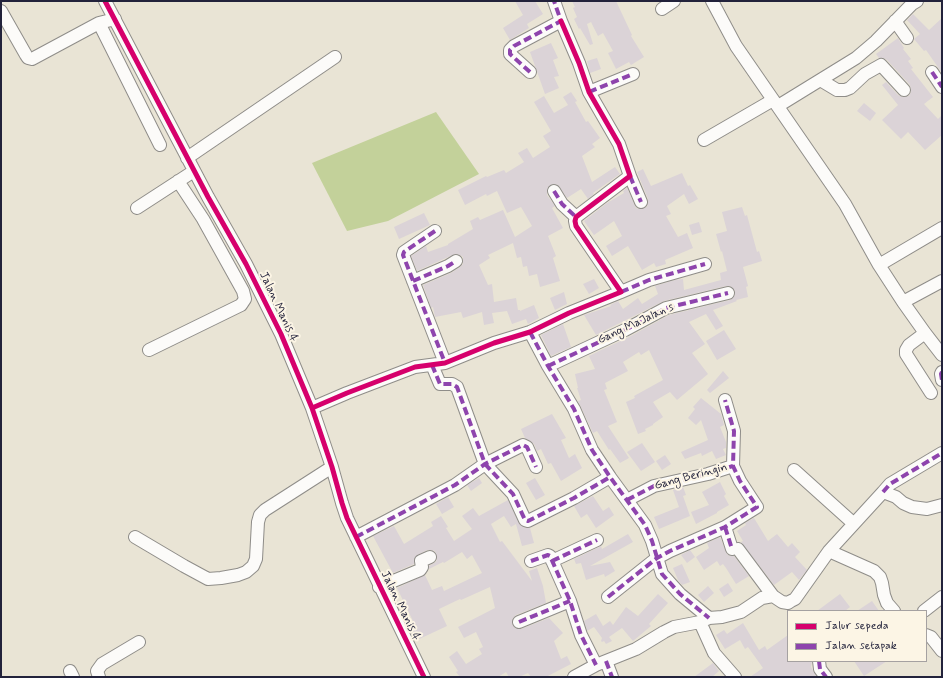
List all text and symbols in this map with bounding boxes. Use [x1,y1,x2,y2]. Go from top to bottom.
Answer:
street label: Jalan Manis 4 [255,270,301,344]
street label: Gang MaJalan s [596,300,676,348]
street label: Gang Beringin [653,460,729,494]
street label: Jalan Manis 4 [377,569,423,643]
legend [787,610,927,662]
text: Jalur sepeda [825,618,889,634]
text: Jalan setapak [825,638,897,654]

